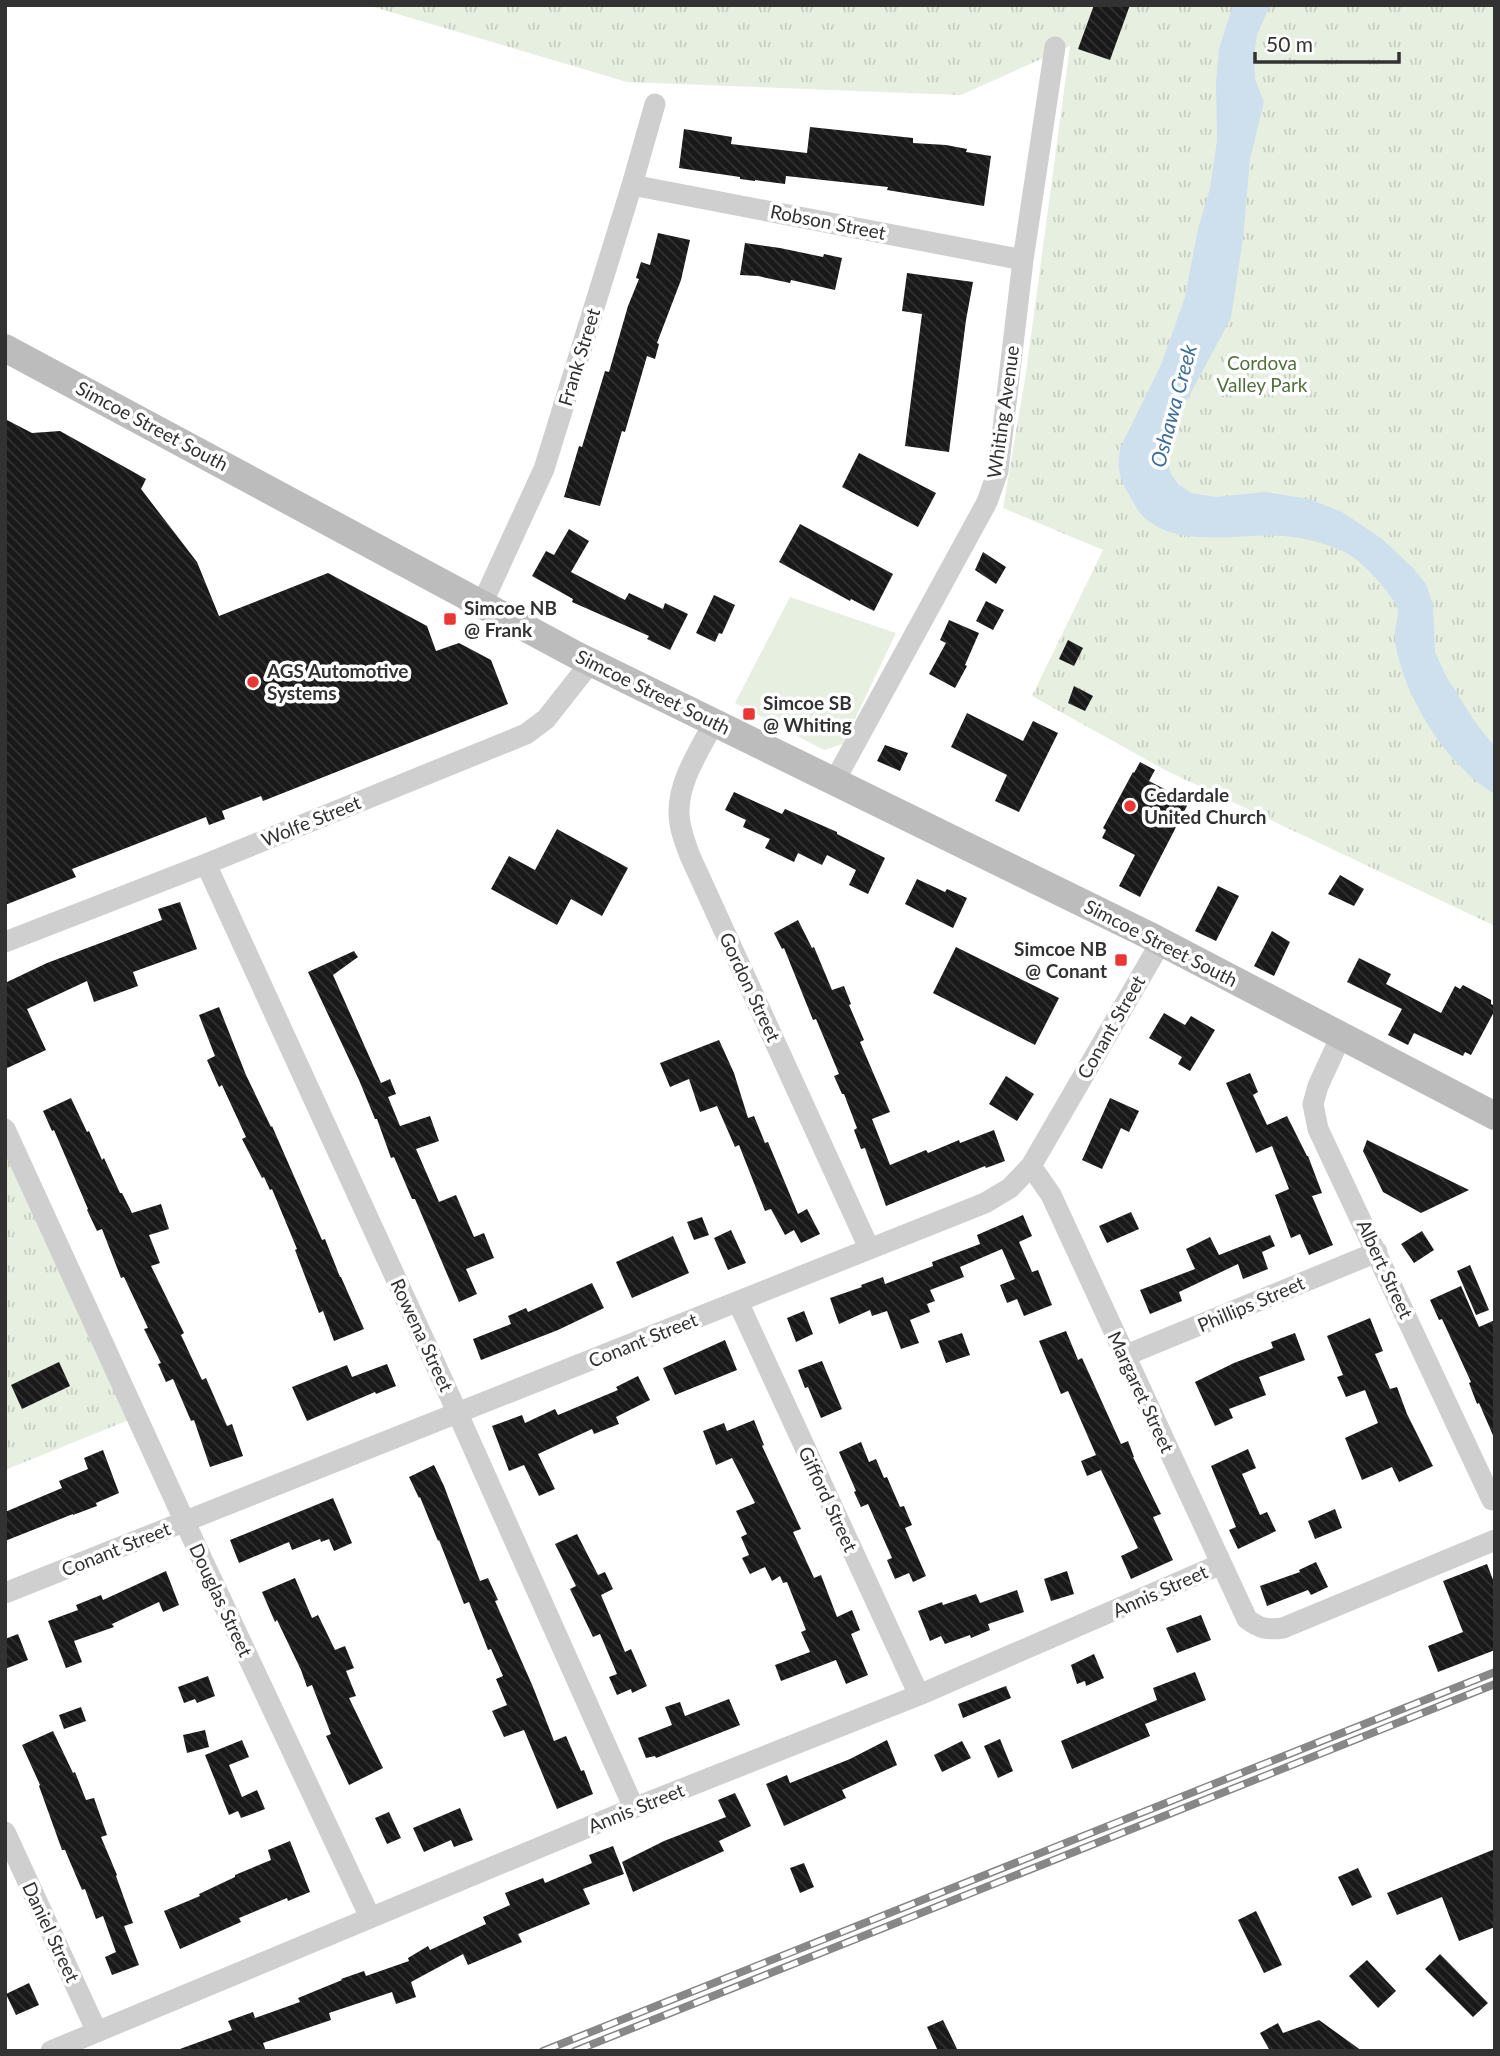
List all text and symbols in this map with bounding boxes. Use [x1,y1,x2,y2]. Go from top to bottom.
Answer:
scale bar [1255,21,1398,65]
text: 50 m [1266,31,1313,56]
street label: Robson Street [768,199,888,244]
street label: Frank Street [553,305,604,409]
water label: Oshawa Creek [1144,340,1201,470]
street label: Whiting Avenue [982,344,1023,480]
park label: Cordova Valley Park [1217,351,1308,396]
street label: Simcoe Street South [72,376,232,475]
place label: Simcoe NB @ Frank [464,596,557,641]
marker: Simcoe NB @ Frank [442,611,458,627]
street label: Simcoe Street South [572,644,734,739]
place label: AGS Automotive Systems [266,659,408,704]
marker: AGS Automotive Systems [245,674,261,690]
place label: Simcoe SB @ Whiting [763,691,852,736]
marker: Simcoe SB @ Whiting [741,706,757,722]
place label: Cedardale United Church [1144,783,1267,828]
street label: Wolfe Street [258,790,364,851]
marker: Cedardale United Church [1122,798,1138,814]
street label: Simcoe Street South [1081,894,1242,991]
street label: Gordon Street [715,928,786,1045]
place label: Simcoe NB @ Conant [1014,937,1107,982]
marker: Simcoe NB @ Conant [1113,952,1129,968]
street label: Conant Street [1072,971,1149,1083]
street label: Albert Street [1353,1216,1418,1322]
street label: Phillips Street [1194,1271,1308,1336]
street label: Rowena Street [386,1275,459,1395]
street label: Conant Street [585,1307,701,1372]
street label: Margaret Street [1103,1328,1180,1456]
street label: Gifford Street [794,1442,863,1555]
street label: Conant Street [58,1516,174,1581]
street label: Douglas Street [185,1539,258,1660]
street label: Annis Street [1109,1559,1211,1622]
street label: Annis Street [584,1778,687,1837]
street label: Daniel Street [18,1878,85,1986]

